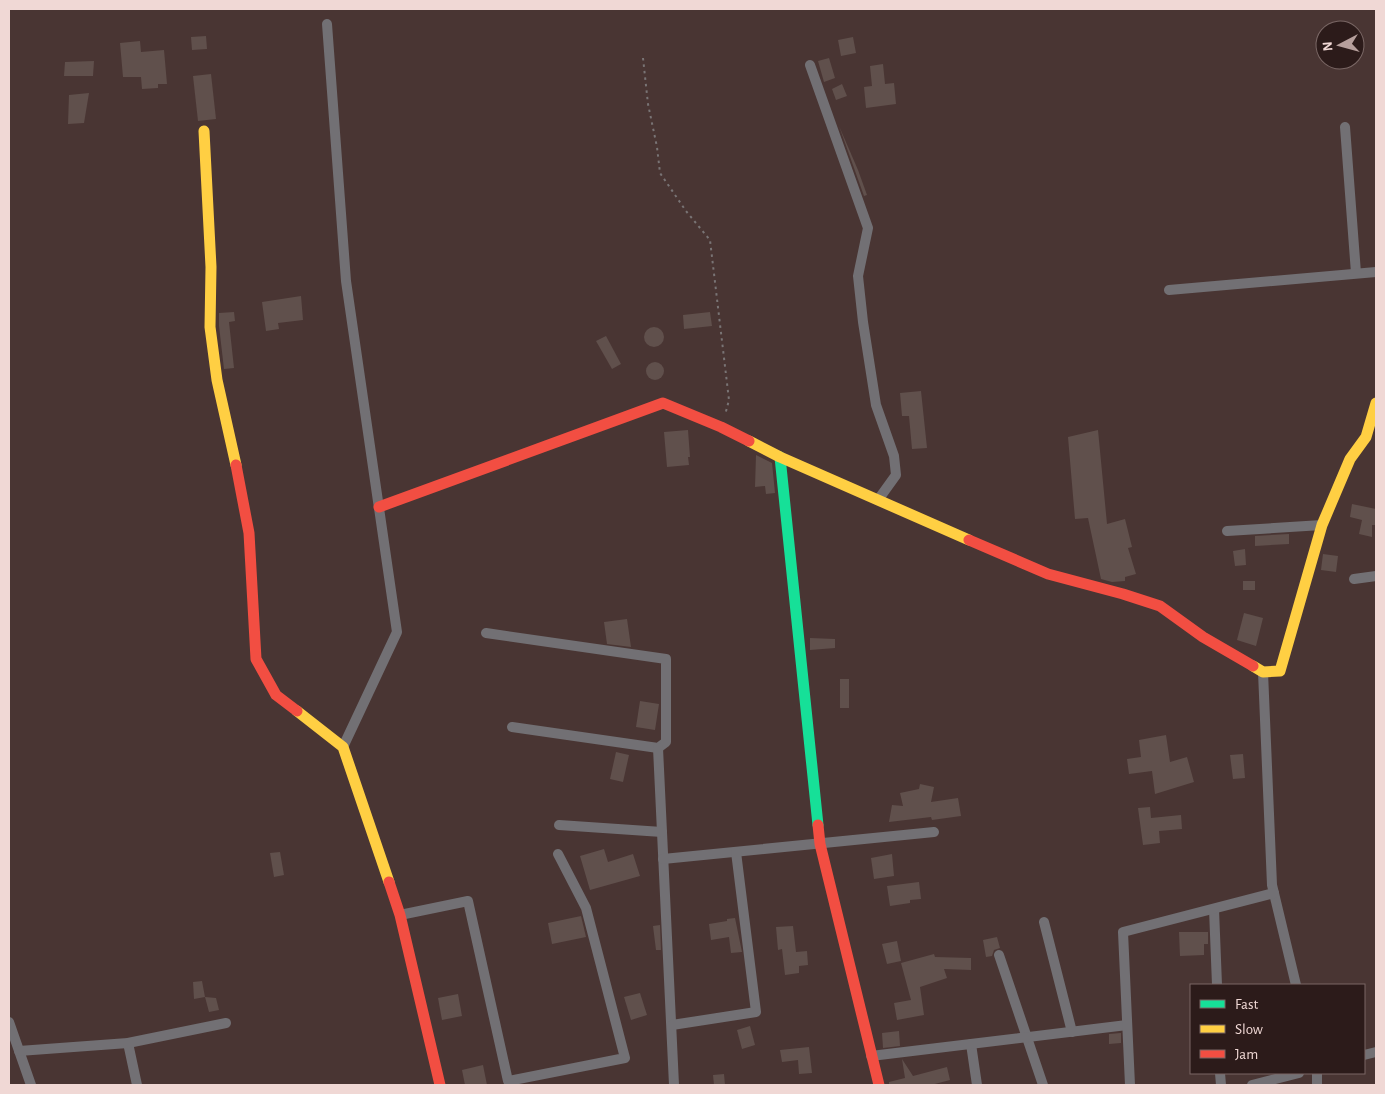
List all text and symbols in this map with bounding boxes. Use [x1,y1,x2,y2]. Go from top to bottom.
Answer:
north arrow [1315,20,1365,70]
text: N [1321,41,1336,52]
legend [1190,984,1365,1074]
text: Fast [1235,997,1259,1012]
text: Slow [1235,1022,1263,1037]
text: Jam [1235,1047,1258,1062]

